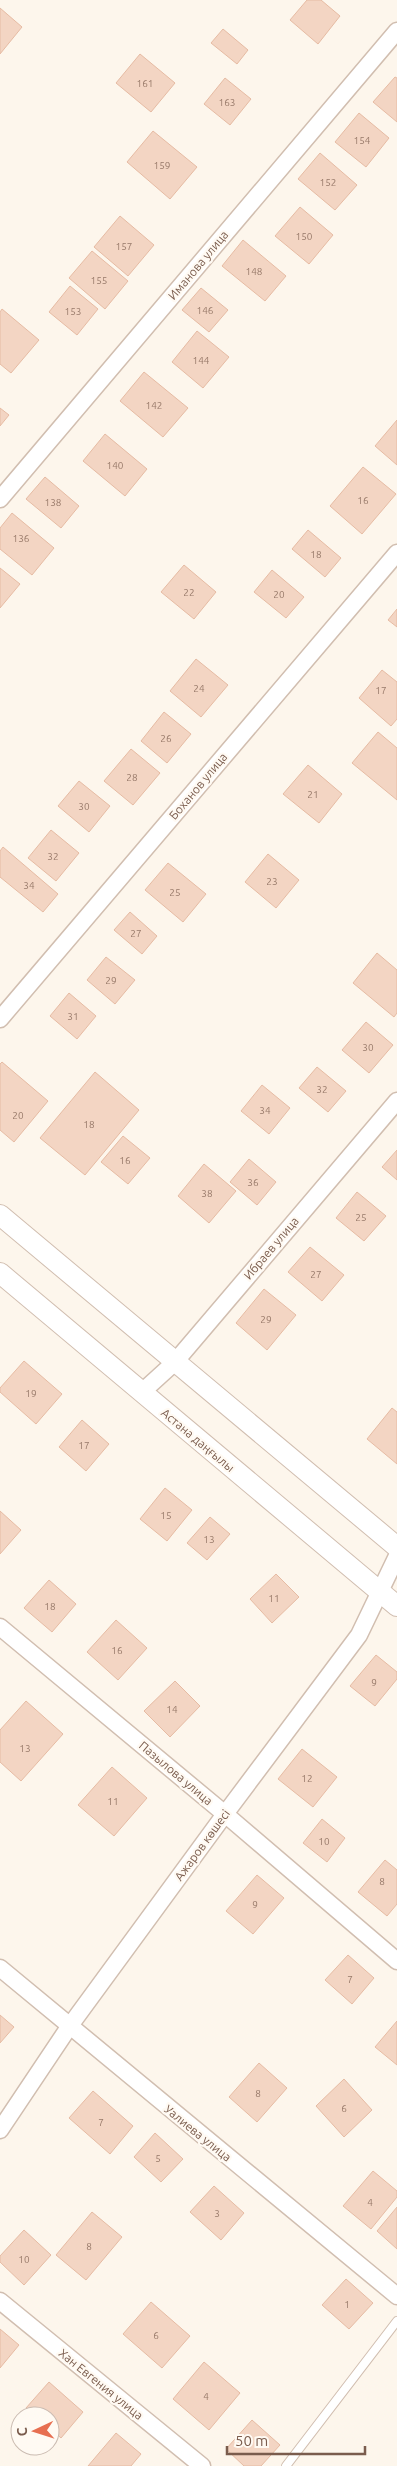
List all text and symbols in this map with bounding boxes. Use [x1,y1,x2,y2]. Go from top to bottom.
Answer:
house number: 161 [137,78,153,89]
house number: 163 [219,97,235,108]
house number: 154 [354,135,371,146]
house number: 159 [154,160,170,171]
house number: 152 [320,177,336,188]
street label: Иманова улица [165,228,231,302]
house number: 150 [296,231,313,242]
house number: 157 [116,241,132,252]
house number: 148 [246,266,263,277]
house number: 155 [91,275,107,286]
house number: 146 [197,305,214,316]
house number: 153 [65,306,81,317]
house number: 144 [193,355,210,366]
house number: 142 [146,400,162,411]
house number: 140 [107,460,124,471]
house number: 16 [357,495,369,506]
house number: 138 [45,497,62,508]
house number: 136 [13,533,30,544]
house number: 18 [310,549,322,560]
house number: 22 [183,587,195,598]
house number: 20 [273,589,285,600]
house number: 24 [193,683,205,694]
house number: 17 [375,685,387,696]
house number: 26 [160,733,172,744]
street label: Боханов улица [166,750,230,822]
house number: 28 [126,772,138,783]
house number: 21 [307,789,319,800]
house number: 30 [78,801,90,812]
house number: 32 [47,851,59,862]
house number: 23 [266,876,278,887]
house number: 34 [23,880,35,891]
house number: 25 [169,887,181,898]
house number: 27 [130,928,142,939]
house number: 29 [105,975,117,986]
house number: 31 [67,1011,79,1022]
house number: 30 [362,1042,374,1053]
house number: 32 [316,1084,328,1095]
house number: 34 [259,1105,271,1116]
house number: 20 [12,1110,24,1121]
house number: 18 [83,1119,95,1130]
house number: 16 [119,1155,131,1166]
house number: 36 [247,1177,259,1188]
house number: 38 [201,1188,213,1199]
house number: 25 [355,1212,367,1223]
street label: Ибраев улица [241,1214,301,1282]
house number: 27 [310,1269,322,1280]
house number: 29 [260,1314,272,1325]
house number: 19 [25,1388,37,1399]
street label: Астана даңғылы [159,1406,237,1474]
house number: 17 [78,1440,90,1451]
house number: 15 [160,1510,172,1521]
house number: 13 [203,1534,215,1545]
house number: 11 [268,1593,280,1604]
house number: 18 [44,1601,56,1612]
house number: 16 [111,1645,123,1656]
house number: 9 [371,1677,377,1688]
house number: 14 [166,1704,178,1715]
street label: Пазылова улица [137,1739,215,1807]
house number: 13 [19,1743,31,1754]
house number: 12 [301,1773,313,1784]
house number: 11 [107,1796,119,1807]
street label: Ажаров көшесі [172,1807,232,1883]
house number: 10 [318,1836,330,1847]
house number: 8 [379,1876,385,1887]
house number: 9 [252,1899,258,1910]
house number: 7 [347,1974,353,1985]
house number: 8 [255,2088,261,2099]
street label: Уалиева улица [162,2102,234,2164]
house number: 6 [341,2103,347,2114]
house number: 7 [98,2117,104,2128]
house number: 5 [155,2153,161,2164]
house number: 4 [367,2197,373,2208]
house number: 3 [214,2208,220,2219]
house number: 8 [86,2241,92,2252]
house number: 10 [18,2254,30,2265]
house number: 1 [344,2299,350,2310]
house number: 6 [153,2330,159,2341]
street label: Хан Евгения улица [56,2346,146,2422]
house number: 4 [203,2391,209,2402]
north arrow [10,2406,60,2456]
scale bar [227,2424,364,2456]
text: С [14,2427,30,2437]
text: 50 m [235,2432,268,2449]

